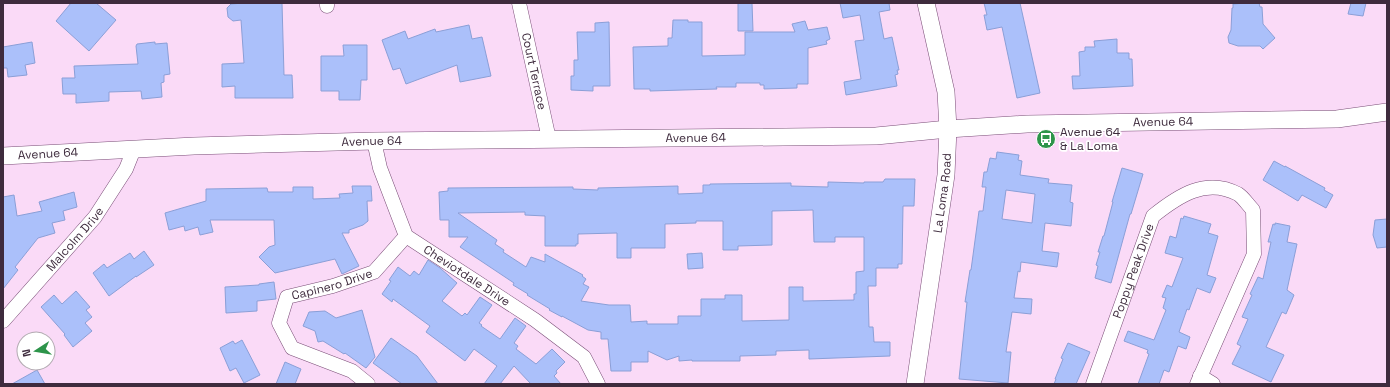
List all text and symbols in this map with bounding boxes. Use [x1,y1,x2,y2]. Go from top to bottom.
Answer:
street label: Court Terrace [518,31,550,111]
street label: Avenue 64 [1133,113,1194,130]
place label: Avenue 64 & La Loma [1060,124,1121,154]
bus stop icon: Avenue 64 & La Loma [1035,128,1057,150]
street label: Avenue 64 [665,129,726,146]
street label: Avenue 64 [341,133,402,150]
street label: Avenue 64 [17,144,79,163]
street label: La Loma Road [930,153,955,234]
street label: Malcolm Drive [43,204,107,275]
street label: Poppy Peak Drive [1109,221,1158,321]
street label: Cheviotdale Drive [420,241,513,310]
street label: Capinero Drive [290,265,375,304]
north arrow [16,331,56,371]
text: N [19,348,34,358]

